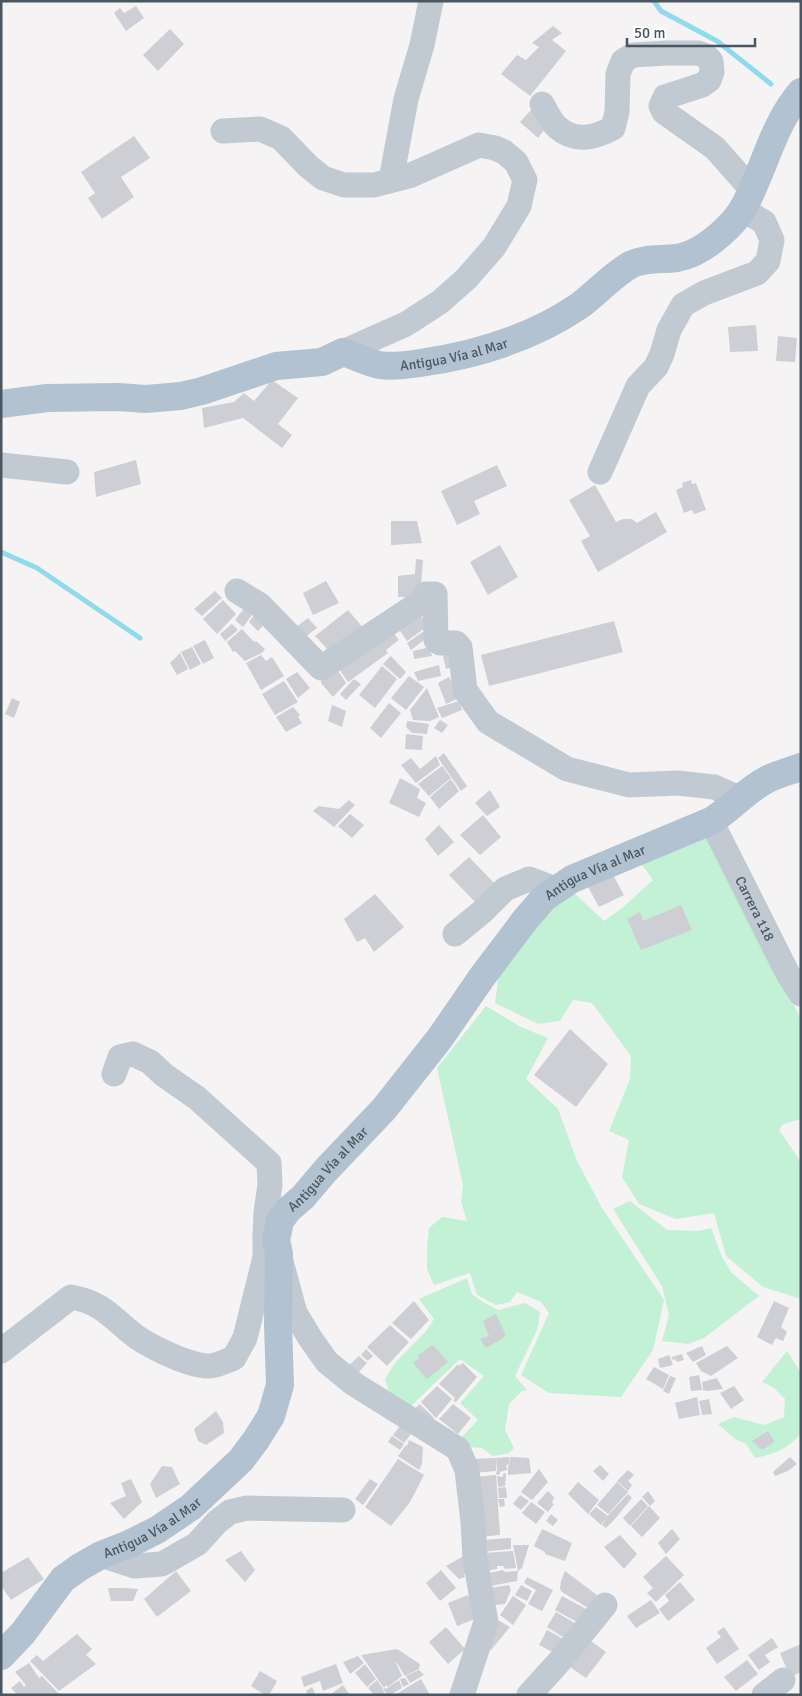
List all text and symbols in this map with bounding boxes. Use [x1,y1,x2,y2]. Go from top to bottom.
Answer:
scale bar [627,15,754,47]
text: 50 m [634,24,665,42]
street label: Antigua Vía al Mar [399,334,511,374]
street label: Antigua Vía al Mar [541,840,649,904]
street label: Carrera 118 [732,873,778,944]
street label: Antigua Vía al Mar [284,1122,372,1215]
street label: Antigua Vía al Mar [101,1493,205,1562]

